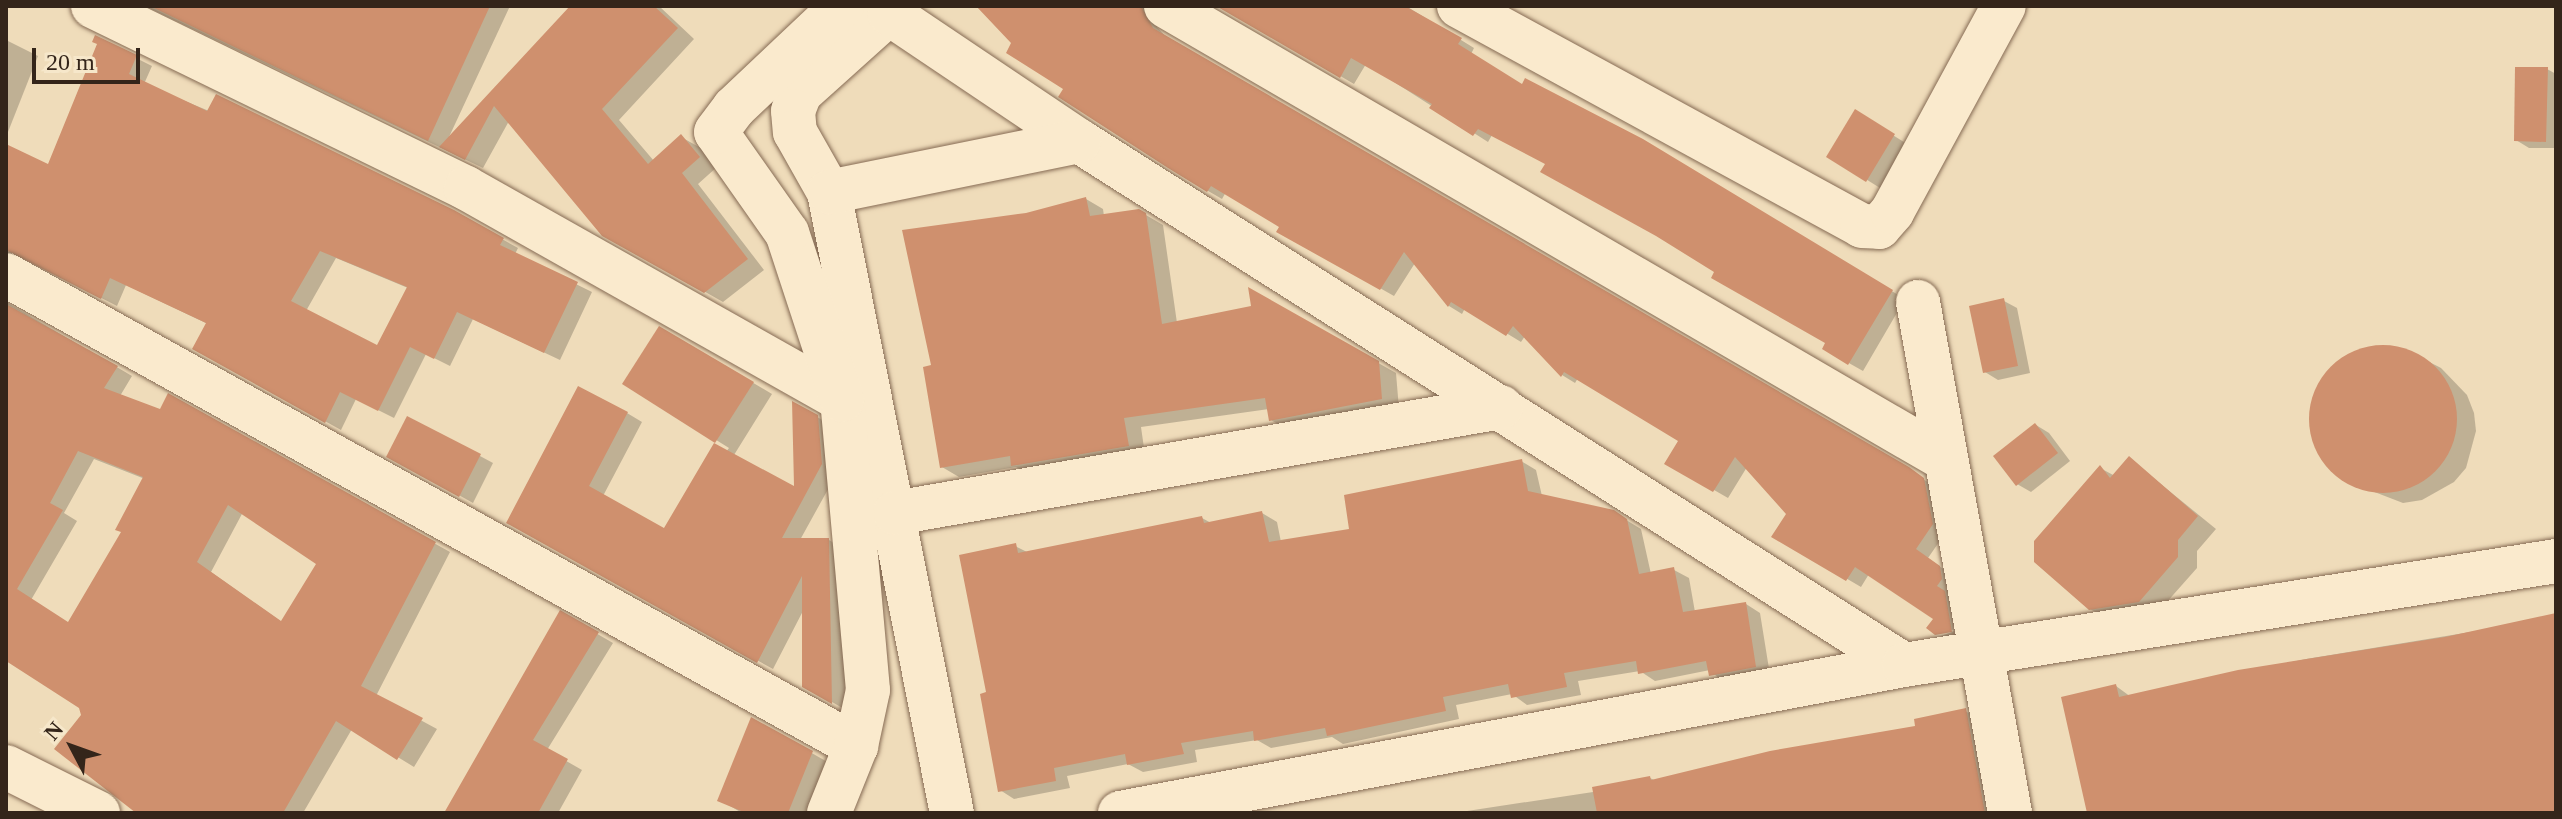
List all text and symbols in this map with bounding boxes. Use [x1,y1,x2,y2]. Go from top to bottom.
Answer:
scale bar [36,32,144,82]
text: 20 m [46,49,95,75]
north arrow [32,707,112,787]
text: N [39,717,68,745]

